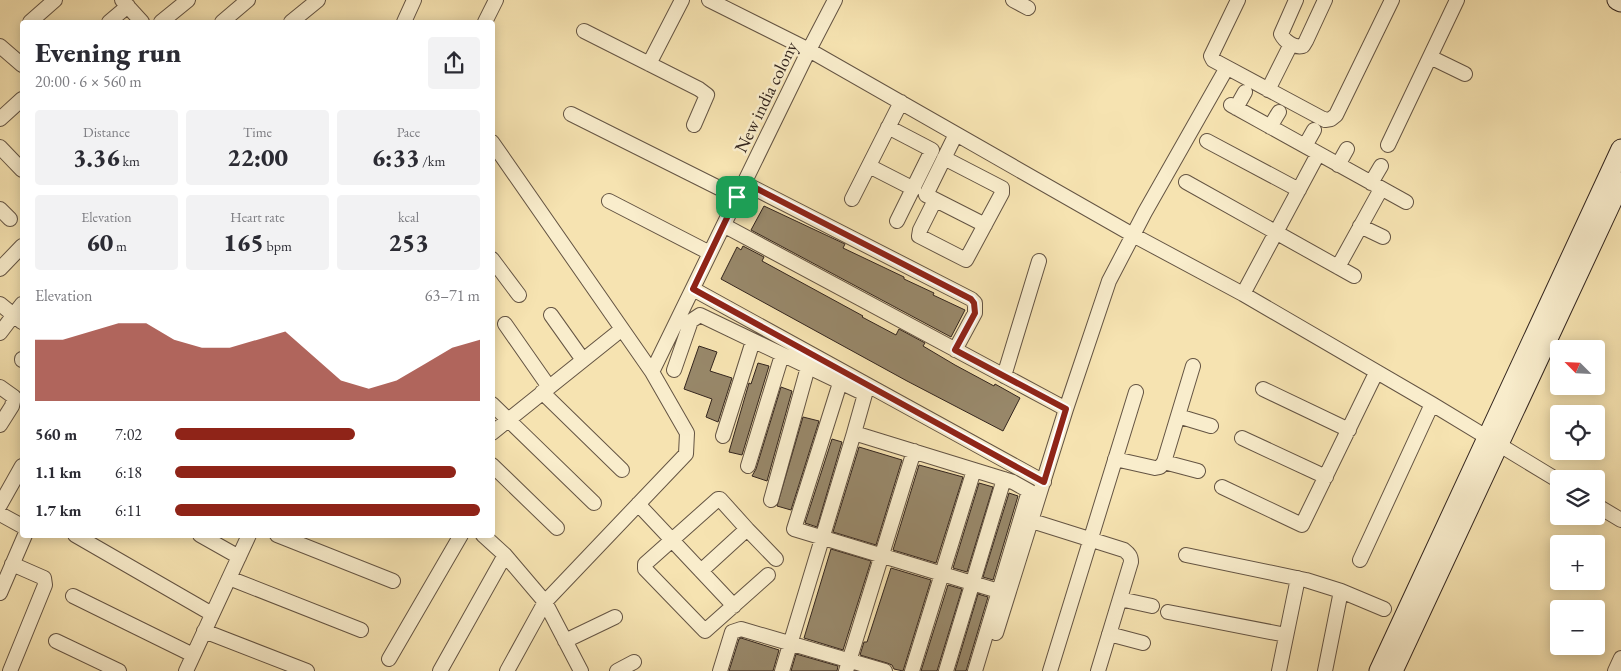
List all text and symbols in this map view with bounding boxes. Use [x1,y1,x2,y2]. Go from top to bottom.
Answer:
text: Evening run [35,34,181,70]
button: share [428,37,480,89]
street label: New india colony [729,37,802,156]
text: 20:00 · 6 × 560 m [35,71,142,92]
text: Distance [83,123,130,141]
text: Time [243,123,272,141]
text: Pace [397,123,420,141]
text: 3.36 [73,141,120,173]
text: 22:00 [227,141,288,173]
text: 6:33 [372,141,419,173]
text: km [120,152,140,170]
text: /km [419,152,445,170]
pin [716,176,758,218]
icon: arrive [723,183,751,211]
text: Elevation [81,208,132,226]
text: Heart rate [230,208,285,226]
text: kcal [398,208,419,226]
text: 60 [86,226,113,258]
text: 165 [223,226,264,258]
text: 253 [388,226,429,258]
text: m [113,237,127,255]
text: bpm [264,237,292,255]
text: Elevation [35,285,93,306]
text: 63–71 m [425,285,480,306]
north arrow [1550,340,1605,395]
map controls [1550,340,1605,655]
button: locate [1550,405,1605,460]
text: 560 m [35,424,77,445]
text: 7:02 [115,424,142,445]
text: 1.1 km [35,462,81,483]
text: 6:18 [115,462,142,483]
button: layers [1550,470,1605,525]
text: 1.7 km [35,500,81,521]
text: 6:11 [115,500,142,521]
button: + [1550,535,1605,590]
button: − [1550,600,1605,655]

